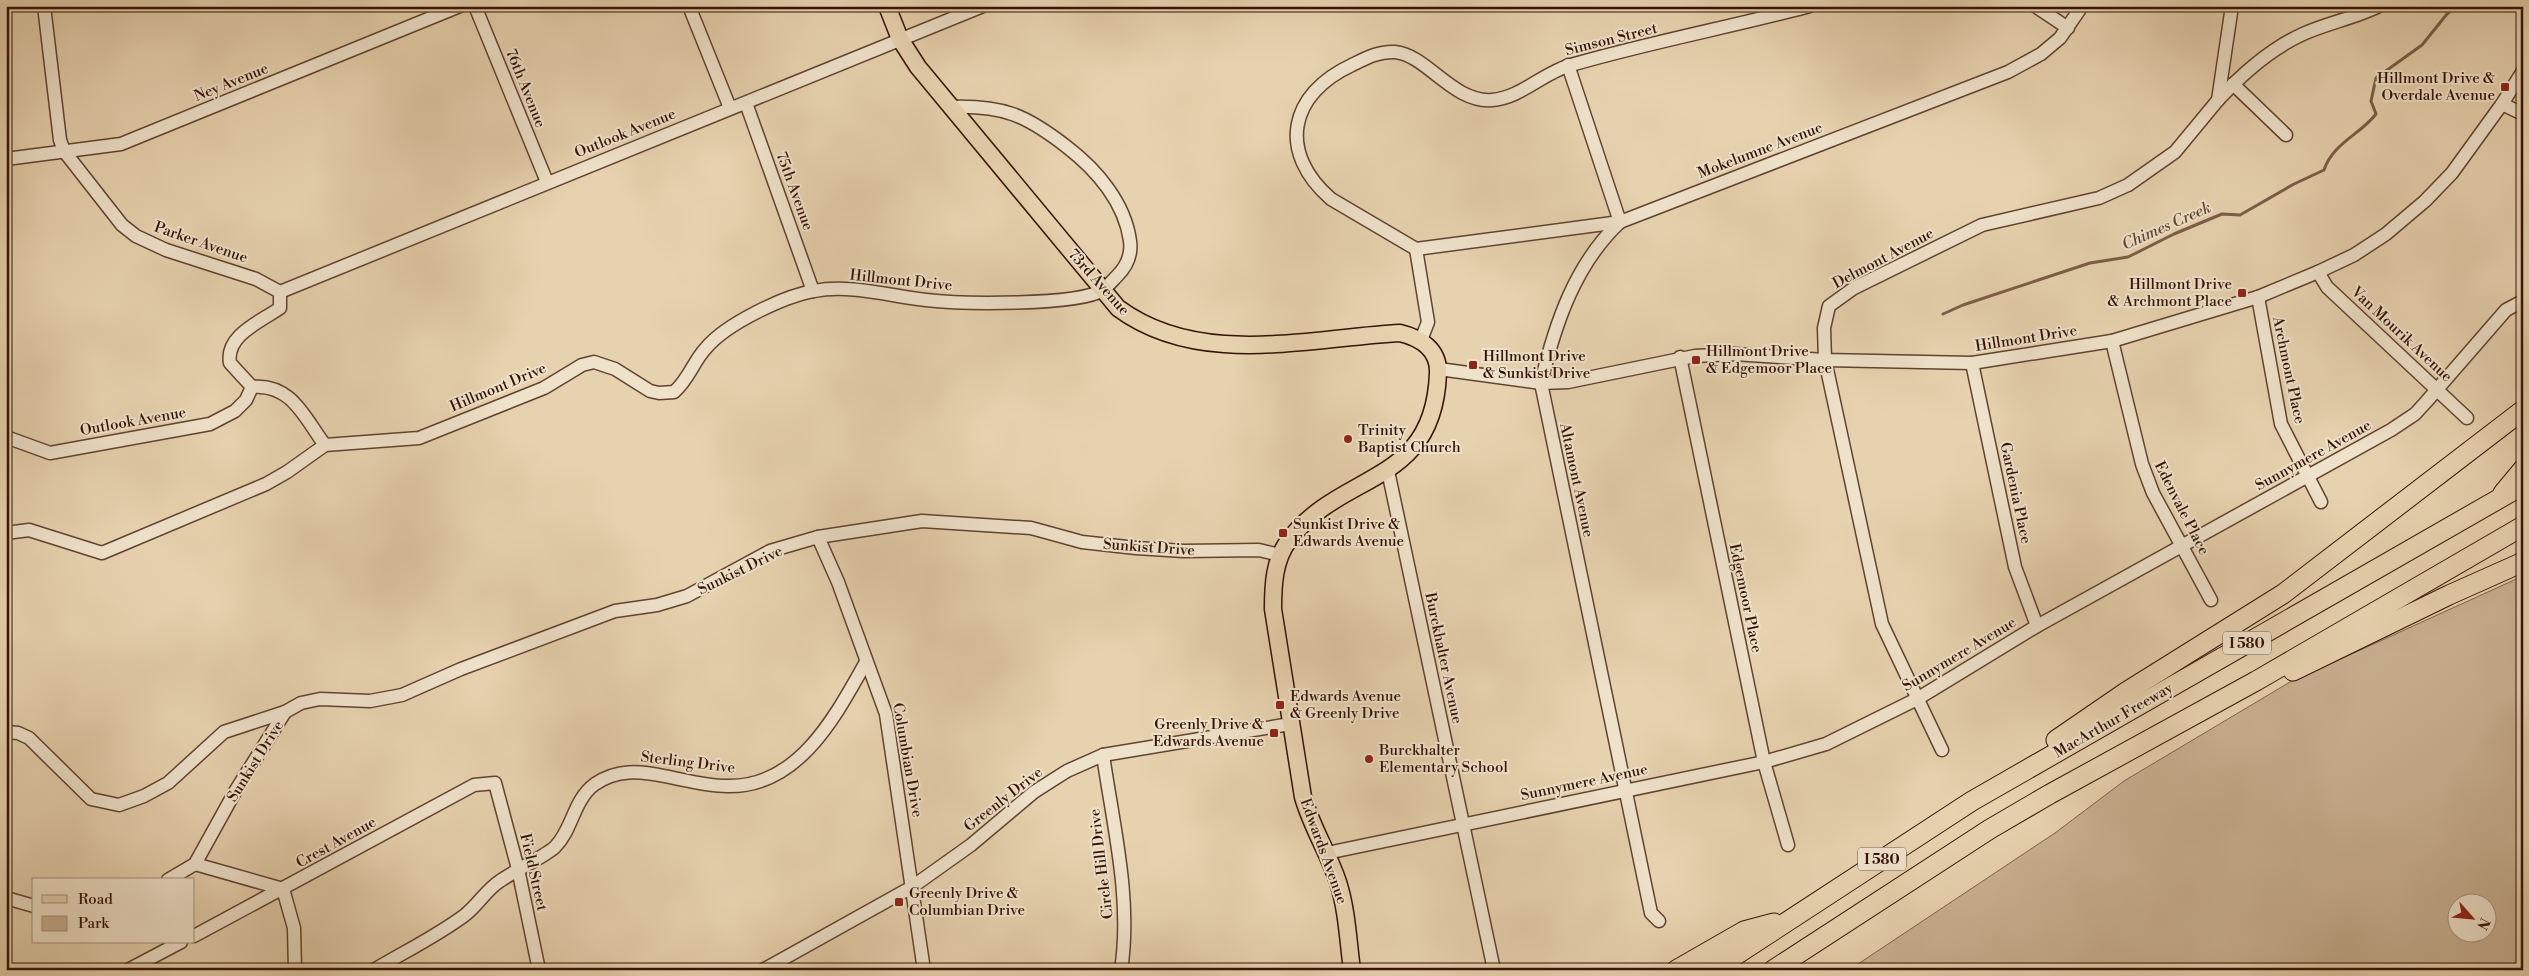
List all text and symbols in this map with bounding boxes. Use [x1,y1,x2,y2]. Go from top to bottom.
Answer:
street label: Simson Street [1563,19,1660,60]
street label: 76th Avenue [501,46,550,130]
street label: Ney Avenue [191,59,271,106]
place label: Hillmont Drive & Overdale Avenue [2377,69,2495,105]
marker: Hillmont Drive & Overdale Avenue [2499,81,2511,93]
street label: Outlook Avenue [572,105,679,162]
street label: Mokelumne Avenue [1695,118,1825,183]
street label: 75th Avenue [771,149,818,233]
water label: Chimes Creek [2119,197,2214,254]
street label: Parker Avenue [152,218,250,267]
street label: Delmont Avenue [1829,224,1937,293]
street label: 73rd Avenue [1064,245,1134,320]
street label: Hillmont Drive [849,266,953,295]
place label: Hillmont Drive & Archmont Place [2108,275,2232,311]
street label: Van Mourik Avenue [2346,282,2456,386]
marker: Hillmont Drive & Archmont Place [2236,287,2248,299]
street label: Archmont Place [2268,314,2309,426]
street label: Hillmont Drive [1974,321,2078,356]
place label: Hillmont Drive & Edgemoor Place [1706,342,1832,378]
place label: Hillmont Drive & Sunkist Drive [1483,347,1590,383]
marker: Hillmont Drive & Edgemoor Place [1690,354,1702,366]
street label: Hillmont Drive [447,359,549,416]
marker: Hillmont Drive & Sunkist Drive [1467,359,1479,371]
street label: Outlook Avenue [79,403,188,440]
street label: Sunnymere Avenue [2252,416,2374,495]
street label: Altamont Avenue [1555,420,1598,539]
place label: Trinity Baptist Church [1357,421,1461,457]
marker: Trinity Baptist Church [1342,433,1354,445]
street label: Gardenia Place [1995,441,2036,546]
street label: Edenvale Place [2150,458,2213,558]
place label: Sunkist Drive & Edwards Avenue [1293,515,1404,551]
marker: Sunkist Drive & Edwards Avenue [1277,527,1289,539]
street label: Sunkist Drive [1102,535,1196,560]
street label: Sunkist Drive [695,542,786,599]
street label: Edgemoor Place [1725,542,1766,654]
street label: Burckhalter Avenue [1420,590,1467,725]
street label: Sunnymere Avenue [1899,613,2020,696]
road number: I 580 [2223,632,2271,654]
street label: MacArthur Freeway [2050,678,2177,762]
place label: Edwards Avenue & Greenly Drive [1290,687,1401,723]
marker: Edwards Avenue & Greenly Drive [1274,699,1286,711]
street label: Columbian Drive [888,701,927,819]
place label: Greenly Drive & Edwards Avenue [1153,715,1264,751]
street label: Sunkist Drive [223,717,288,805]
marker: Greenly Drive & Edwards Avenue [1268,727,1280,739]
place label: Burckhalter Elementary School [1378,741,1508,777]
street label: Sterling Drive [640,747,736,778]
marker: Burckhalter Elementary School [1363,753,1375,765]
street label: Sunnymere Avenue [1519,760,1649,805]
street label: Greenly Drive [960,763,1046,836]
street label: Edwards Avenue [1296,796,1351,907]
street label: Circle Hill Drive [1085,808,1118,920]
street label: Crest Avenue [293,813,380,872]
street label: Field Street [515,831,552,913]
road number: I 580 [1858,848,1906,871]
legend [32,878,195,944]
place label: Greenly Drive & Columbian Drive [909,884,1025,920]
text: Road [78,890,113,909]
north arrow [2446,894,2496,944]
marker: Greenly Drive & Columbian Drive [893,896,905,908]
text: Park [78,914,110,933]
text: N [2472,914,2493,932]

